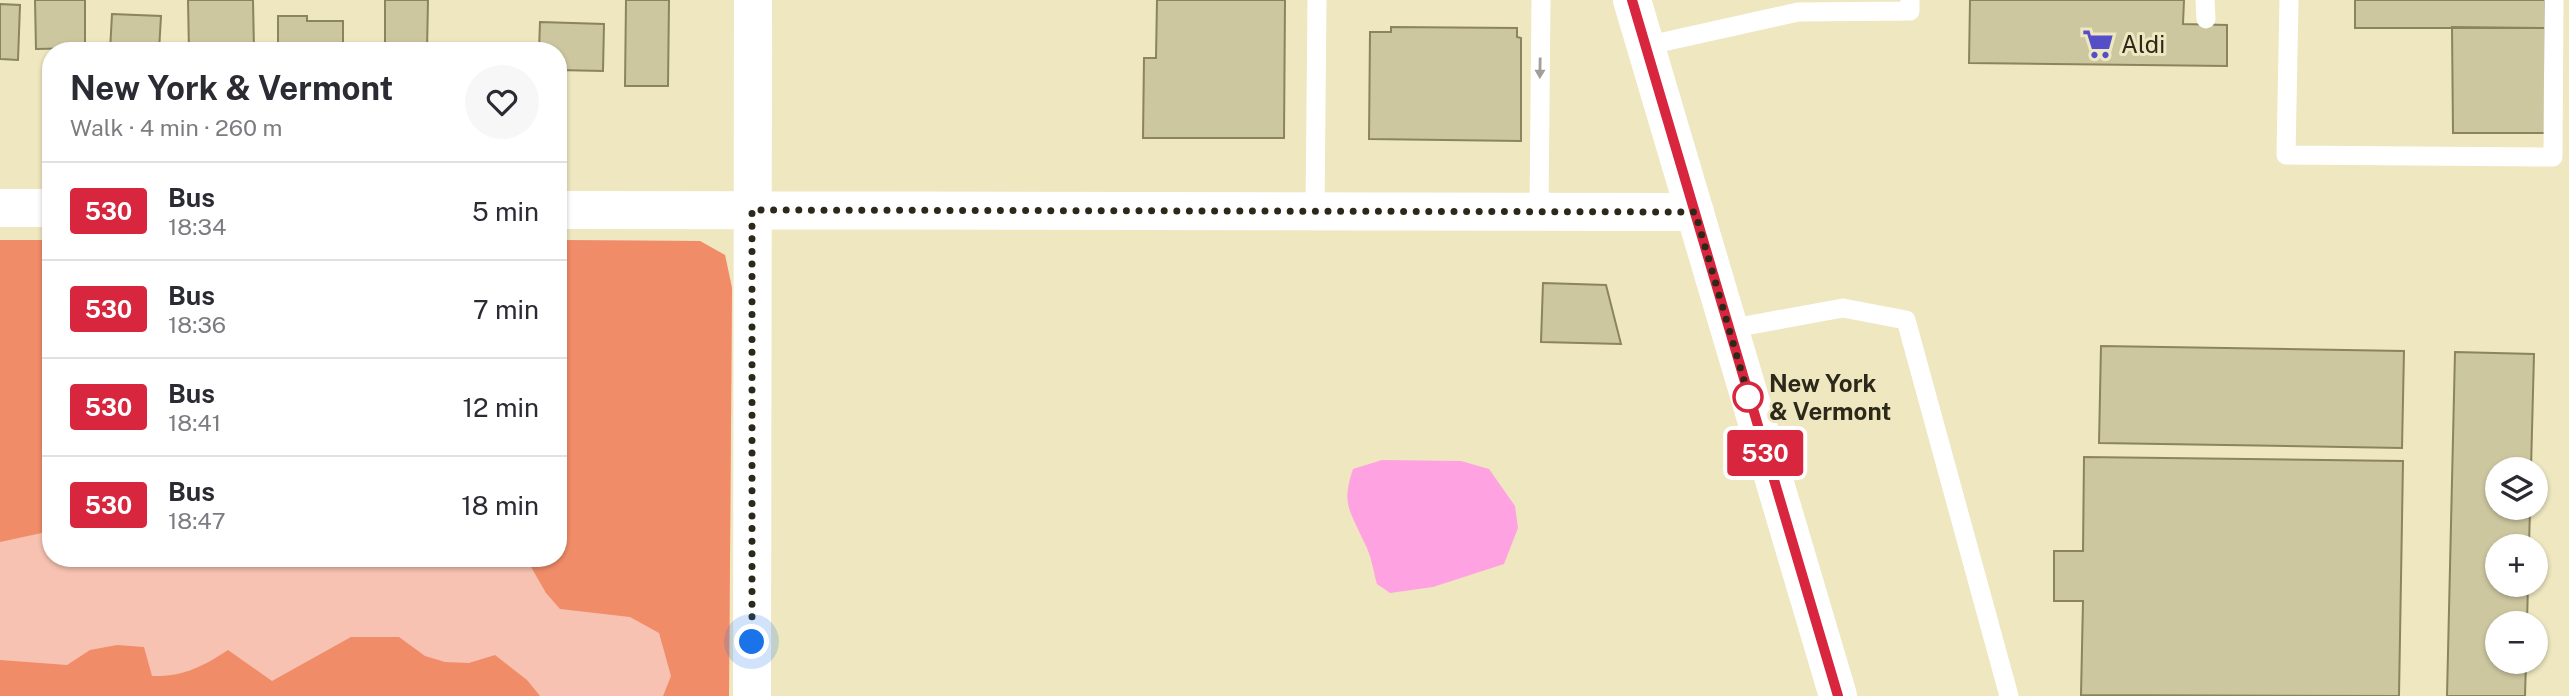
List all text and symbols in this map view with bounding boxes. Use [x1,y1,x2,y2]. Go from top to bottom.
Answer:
supermarket icon: Aldi [2081,27,2115,61]
place label: Aldi [2121,30,2165,58]
one-way arrow [1534,57,1546,79]
button: heart [465,65,539,139]
text: New York & Vermont [70,69,393,107]
text: Walk · 4 min · 260 m [70,114,283,141]
text: Bus [168,182,215,213]
text: 5 min [472,196,539,227]
text: 530 [85,197,132,225]
text: 18:34 [168,213,226,240]
text: Bus [168,280,215,311]
text: 7 min [473,294,539,325]
text: 530 [85,295,132,323]
text: 18:36 [168,311,226,338]
place label: New York & Vermont [1769,369,1891,425]
text: Bus [168,378,215,409]
marker: New York & Vermont [1733,382,1763,412]
text: 12 min [463,392,539,423]
text: 530 [85,393,132,421]
text: 18:41 [168,409,221,436]
line badge: 530 [1725,430,1805,476]
text: 530 [1741,439,1789,467]
map controls [2485,457,2548,674]
button: layers [2485,457,2548,520]
text: Bus [168,476,215,507]
text: 18 min [461,490,539,521]
text: 530 [85,491,132,519]
text: 18:47 [168,507,226,534]
button: + [2485,534,2548,597]
button: − [2485,611,2548,674]
your location [734,624,769,659]

